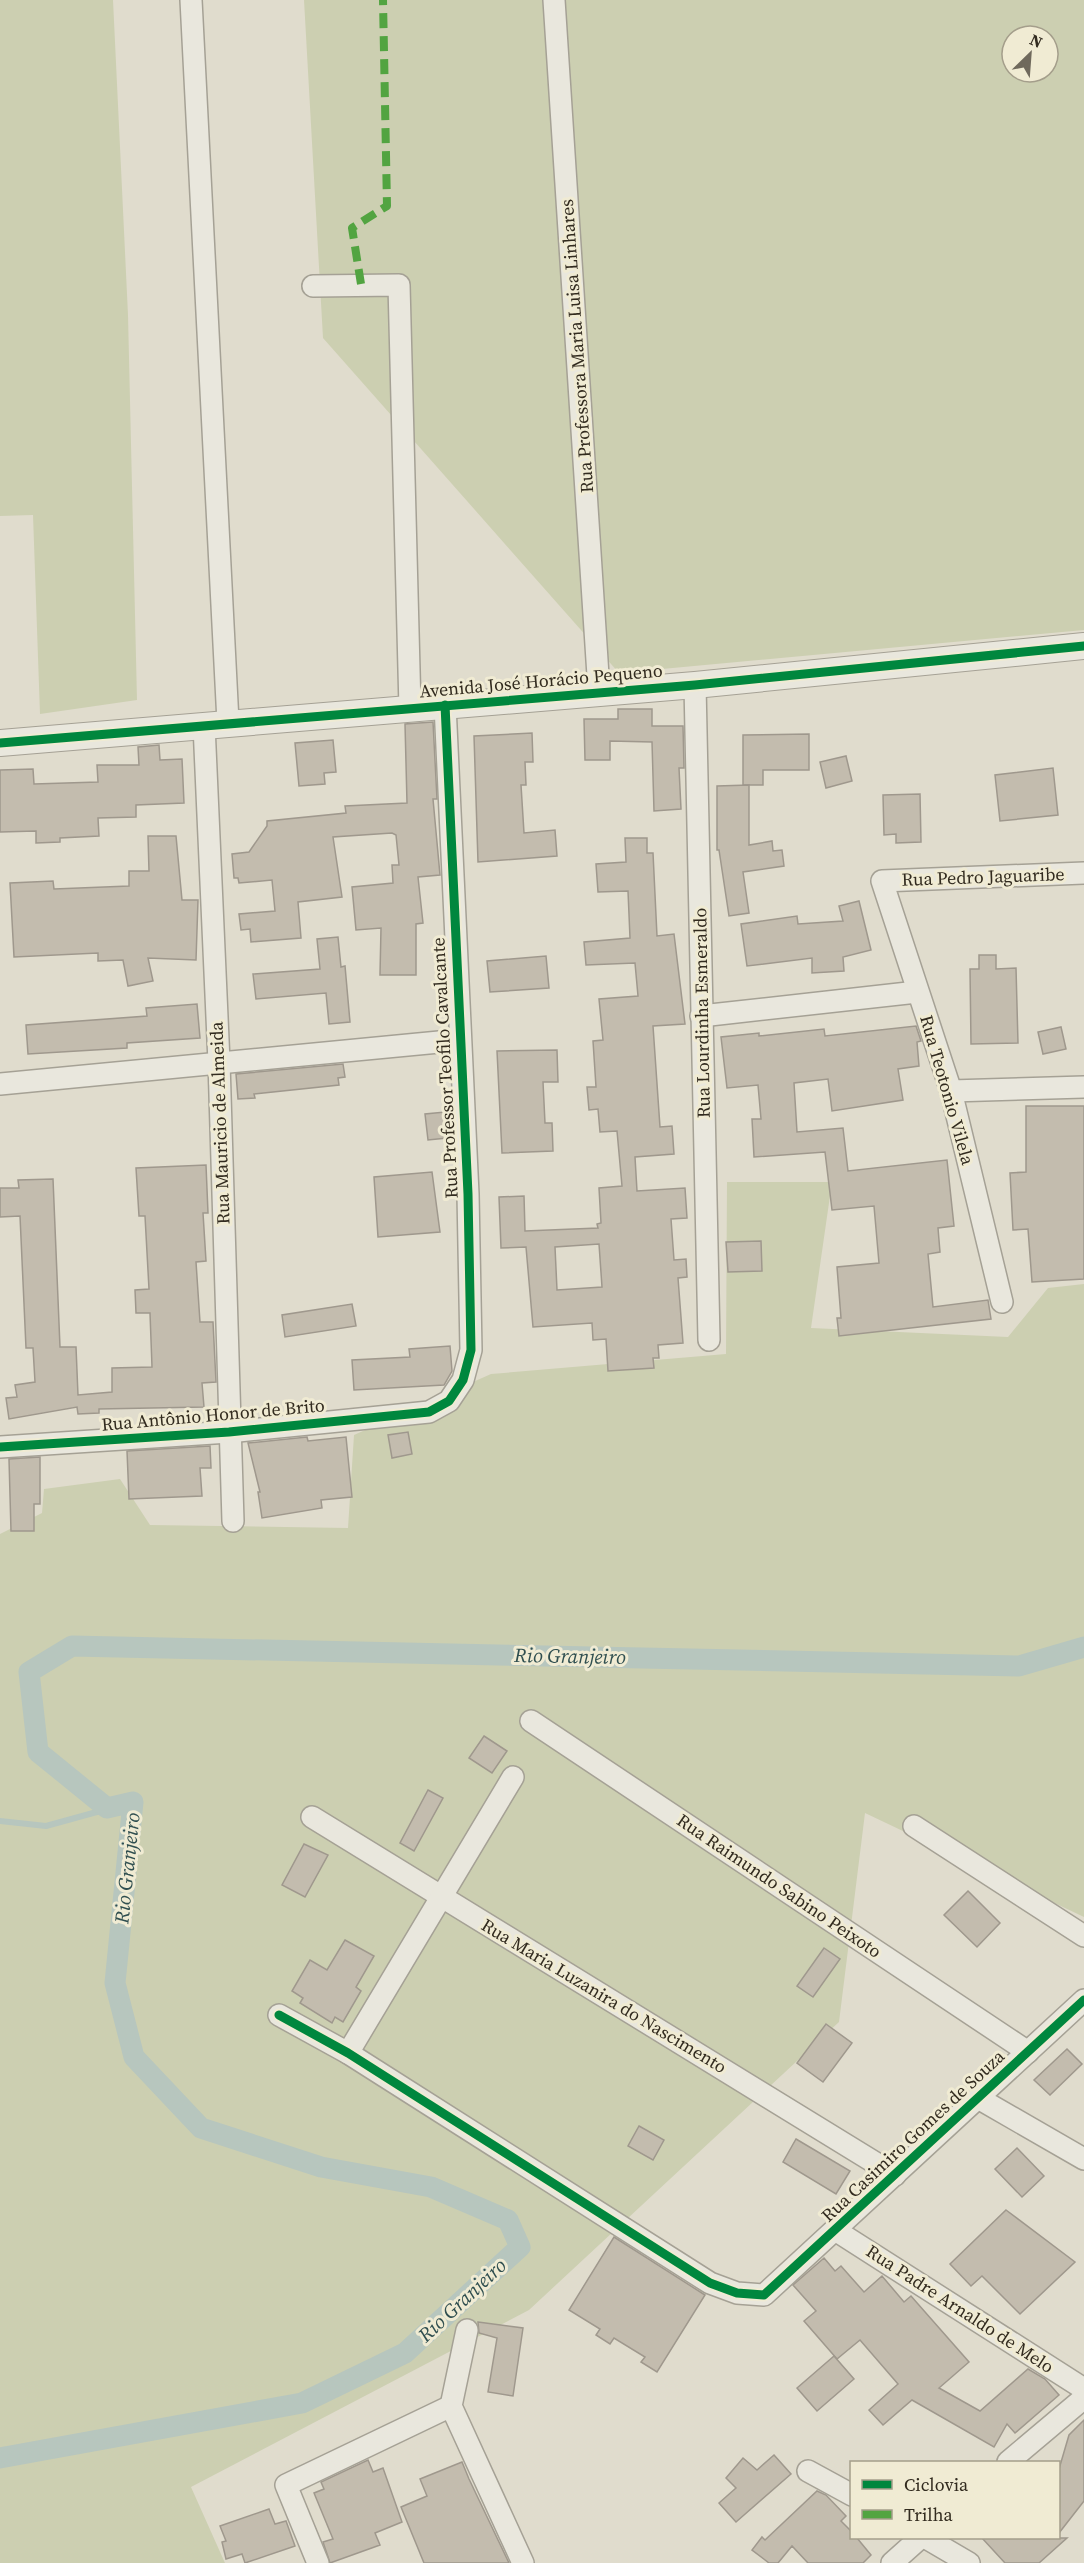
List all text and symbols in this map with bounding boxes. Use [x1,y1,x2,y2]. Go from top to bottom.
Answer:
north arrow [1000,24,1060,84]
text: N [1026,28,1047,53]
street label: Rua Professora Maria Luisa Linhares [554,198,599,494]
street label: Avenida José Horácio Pequeno [418,657,664,704]
street label: Rua Pedro Jaguaribe [901,861,1065,892]
street label: Rua Lourdinha Esmeraldo [687,907,716,1118]
street label: Rua Professor Teofilo Cavalcante [425,937,464,1199]
street label: Rua Teotonio Vilela [914,1012,981,1168]
street label: Rua Mauricio de Almeida [203,1020,236,1225]
street label: Rua Antônio Honor de Brito [100,1392,326,1437]
water label: Rio Granjeiro [513,1641,626,1671]
street label: Rua Raimundo Sabino Peixoto [672,1808,887,1964]
water label: Rio Granjeiro [107,1811,147,1926]
street label: Rua Maria Luzanira do Nascimento [477,1912,732,2079]
street label: Rua Casimiro Gomes de Souza [816,2043,1010,2227]
street label: Rua Padre Arnaldo de Melo [862,2238,1059,2379]
water label: Rio Granjeiro [411,2252,513,2349]
legend [850,2461,1060,2539]
text: Ciclovia [904,2472,969,2497]
text: Trilha [904,2502,953,2527]

